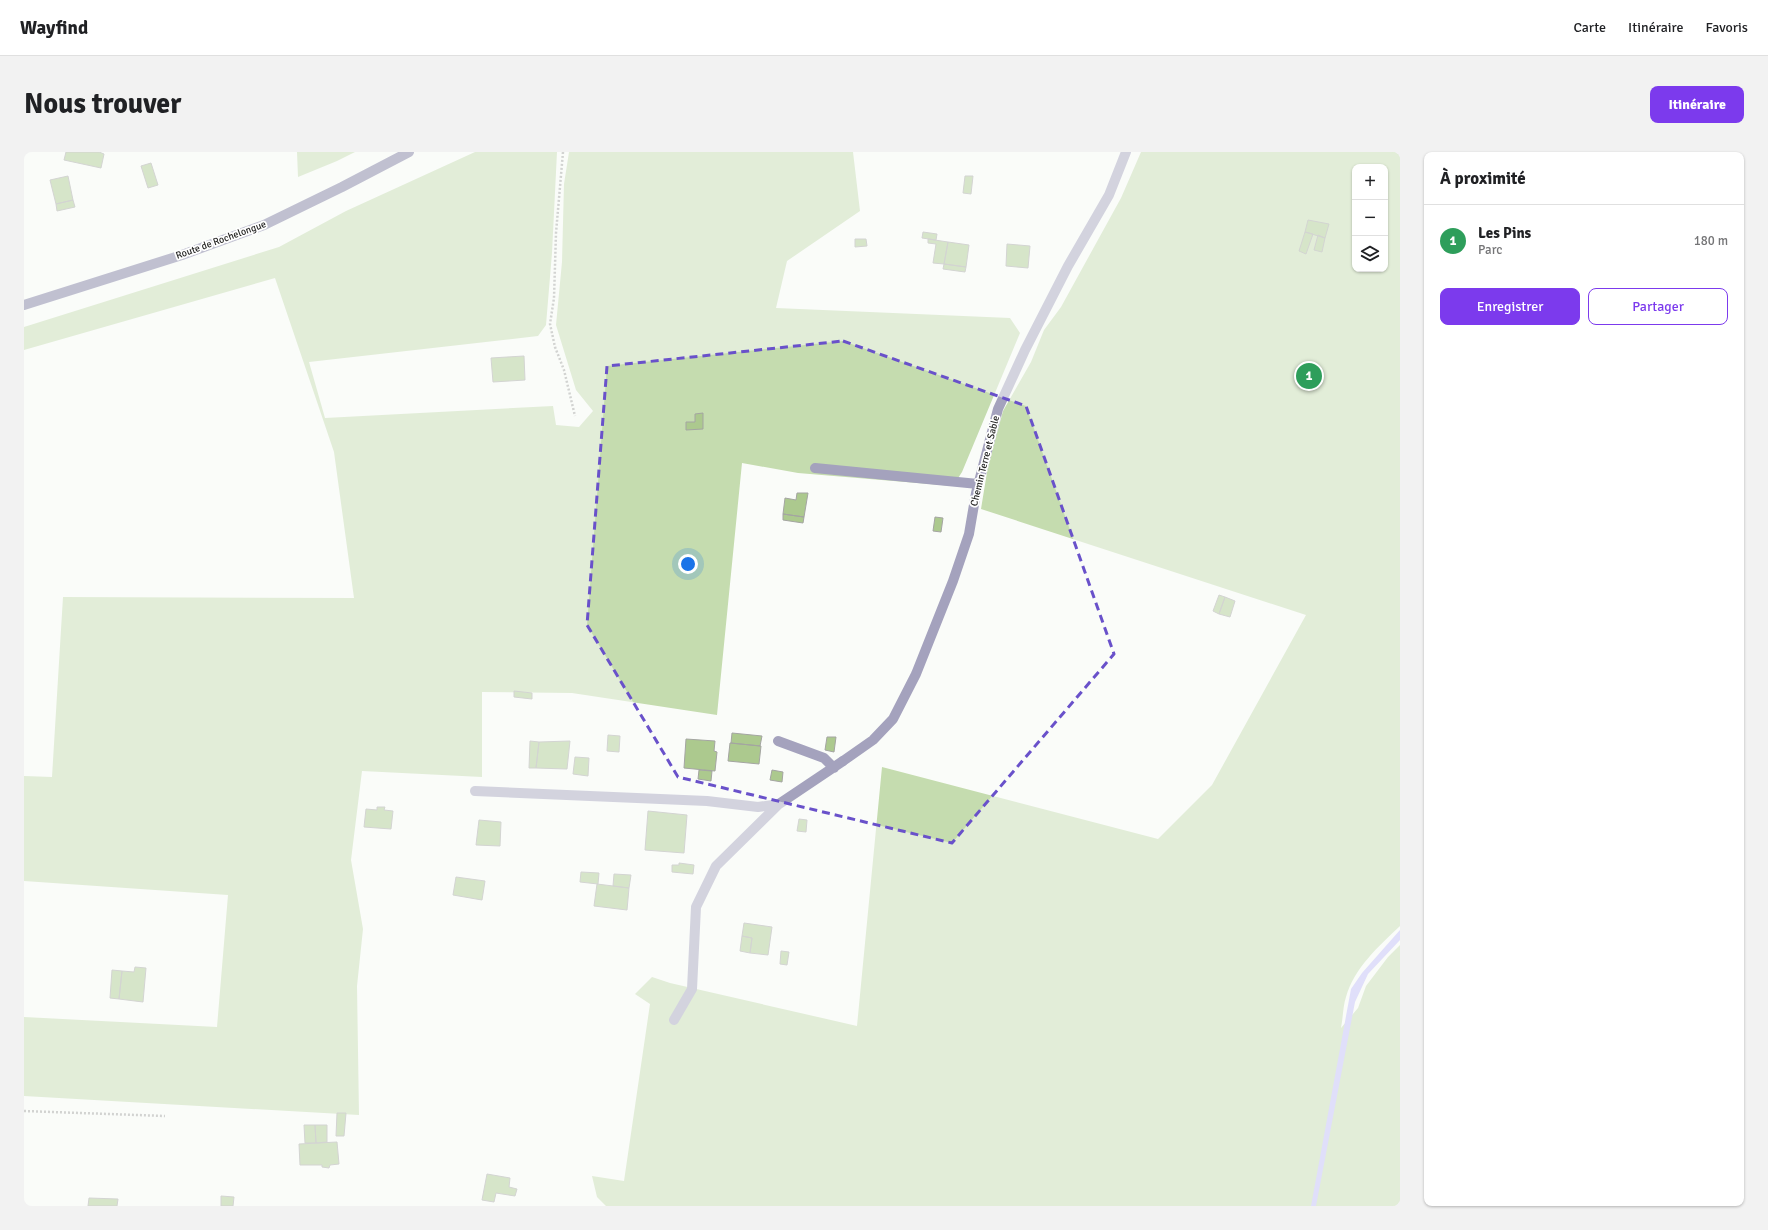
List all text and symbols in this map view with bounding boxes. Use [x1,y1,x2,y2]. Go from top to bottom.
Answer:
text: Wayfind [20,16,88,40]
text: Carte [1573,19,1606,36]
text: Itinéraire [1628,19,1684,36]
text: Favoris [1706,19,1748,36]
button: Itinéraire [1650,86,1744,123]
text: Nous trouver [24,87,181,121]
map controls [1352,164,1388,272]
button: + [1352,164,1388,200]
text: À proximité [1440,168,1526,189]
button: − [1352,200,1388,236]
street label: Route de Rochelongue [174,218,268,262]
text: Les Pins [1478,224,1531,242]
text: 1 [1449,233,1457,249]
text: 180 m [1694,233,1728,249]
button: layers [1352,236,1388,272]
text: Parc [1478,242,1502,258]
button: Enregistrer [1440,288,1580,325]
button: Partager [1588,288,1728,325]
pin: 1 [1296,361,1322,391]
street label: Chemin Terre et Sable [968,415,1002,507]
your location [678,554,698,574]

